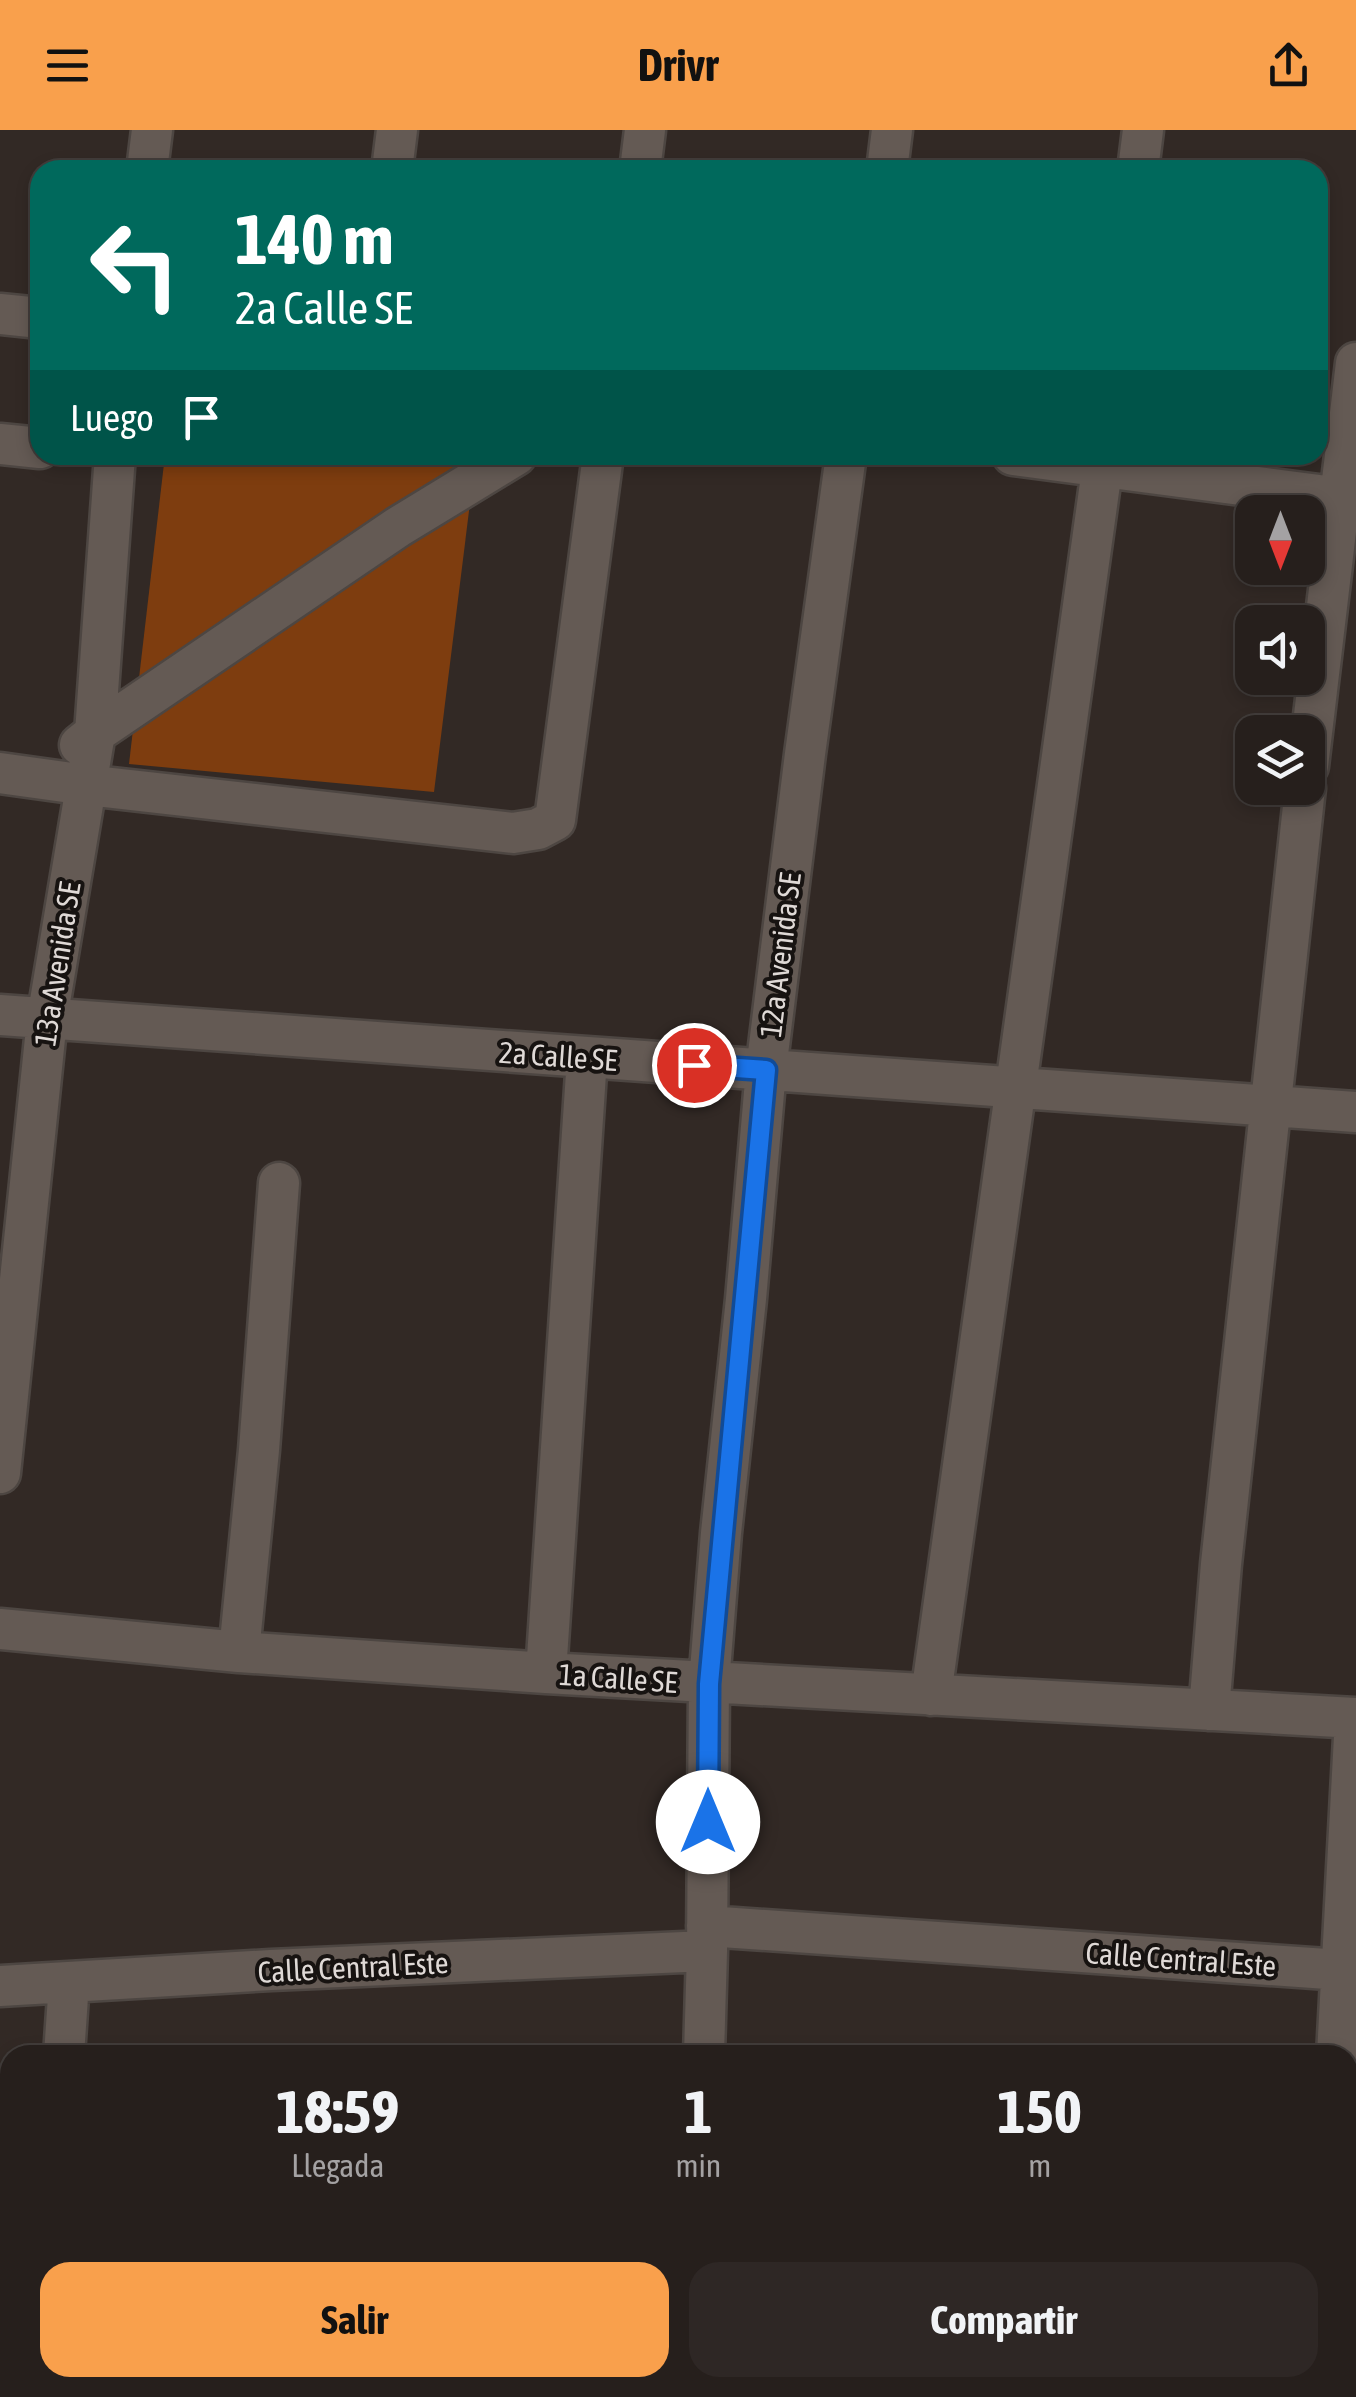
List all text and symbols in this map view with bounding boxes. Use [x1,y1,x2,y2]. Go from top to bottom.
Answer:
icon: menu [40,38,95,93]
icon: share [1261,38,1316,93]
text: Drivr [638,39,718,91]
text: 140 m [235,199,394,279]
icon: left [70,200,200,330]
text: 2a Calle SE [235,282,412,334]
icon: arrive [174,390,229,445]
text: Luego [70,396,154,439]
north arrow [1235,495,1325,585]
map controls [1235,495,1325,805]
button: sound [1235,605,1325,695]
button: layers [1235,715,1325,805]
street label: 12a Avenida SE [753,870,807,1039]
street label: 13a Avenida SE [27,879,87,1049]
pin [652,1023,737,1108]
street label: 2a Calle SE [498,1035,618,1077]
icon: arrive [667,1038,722,1093]
street label: 1a Calle SE [558,1657,678,1699]
position arrow [656,1770,760,1874]
street label: Calle Central Este [1085,1935,1277,1983]
street label: Calle Central Este [257,1945,449,1989]
text: 18:59 [276,2077,399,2146]
text: 1 [684,2077,713,2146]
text: 150 [997,2077,1082,2146]
text: Llegada [291,2147,384,2184]
text: min [675,2147,721,2184]
text: m [1028,2147,1051,2184]
button: Salir [40,2262,669,2377]
button: Compartir [689,2262,1318,2377]

